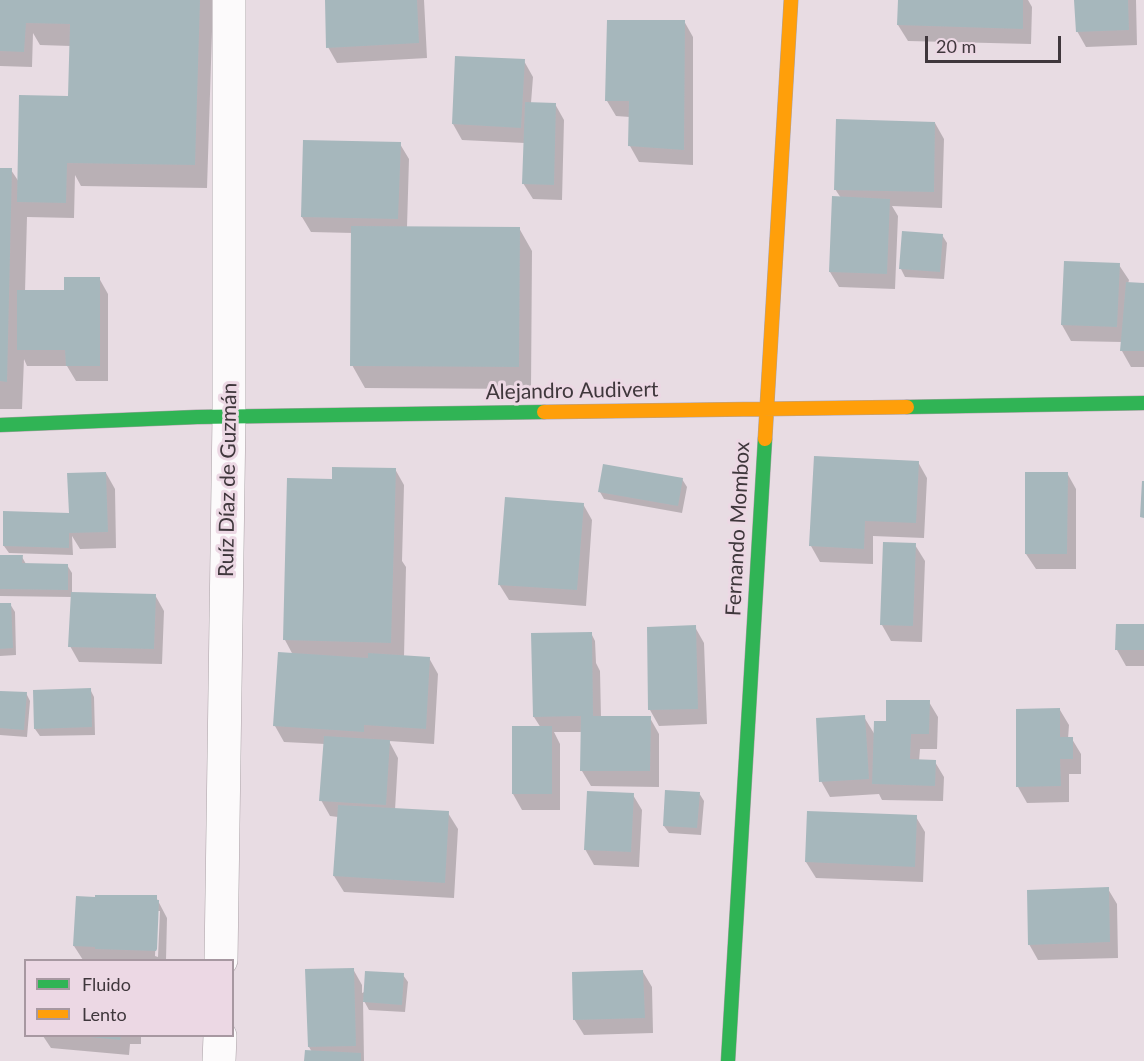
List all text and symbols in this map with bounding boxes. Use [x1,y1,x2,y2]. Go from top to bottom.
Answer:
scale bar [928,24,1064,62]
text: 20 m [936,35,976,57]
street label: Alejandro Audivert [485,377,659,405]
street label: Ruíz Díaz de Guzmán [214,383,242,577]
street label: Fernando Mombox [721,441,755,617]
legend [24,959,234,1037]
text: Fluido [82,973,131,995]
text: Lento [82,1003,127,1025]

